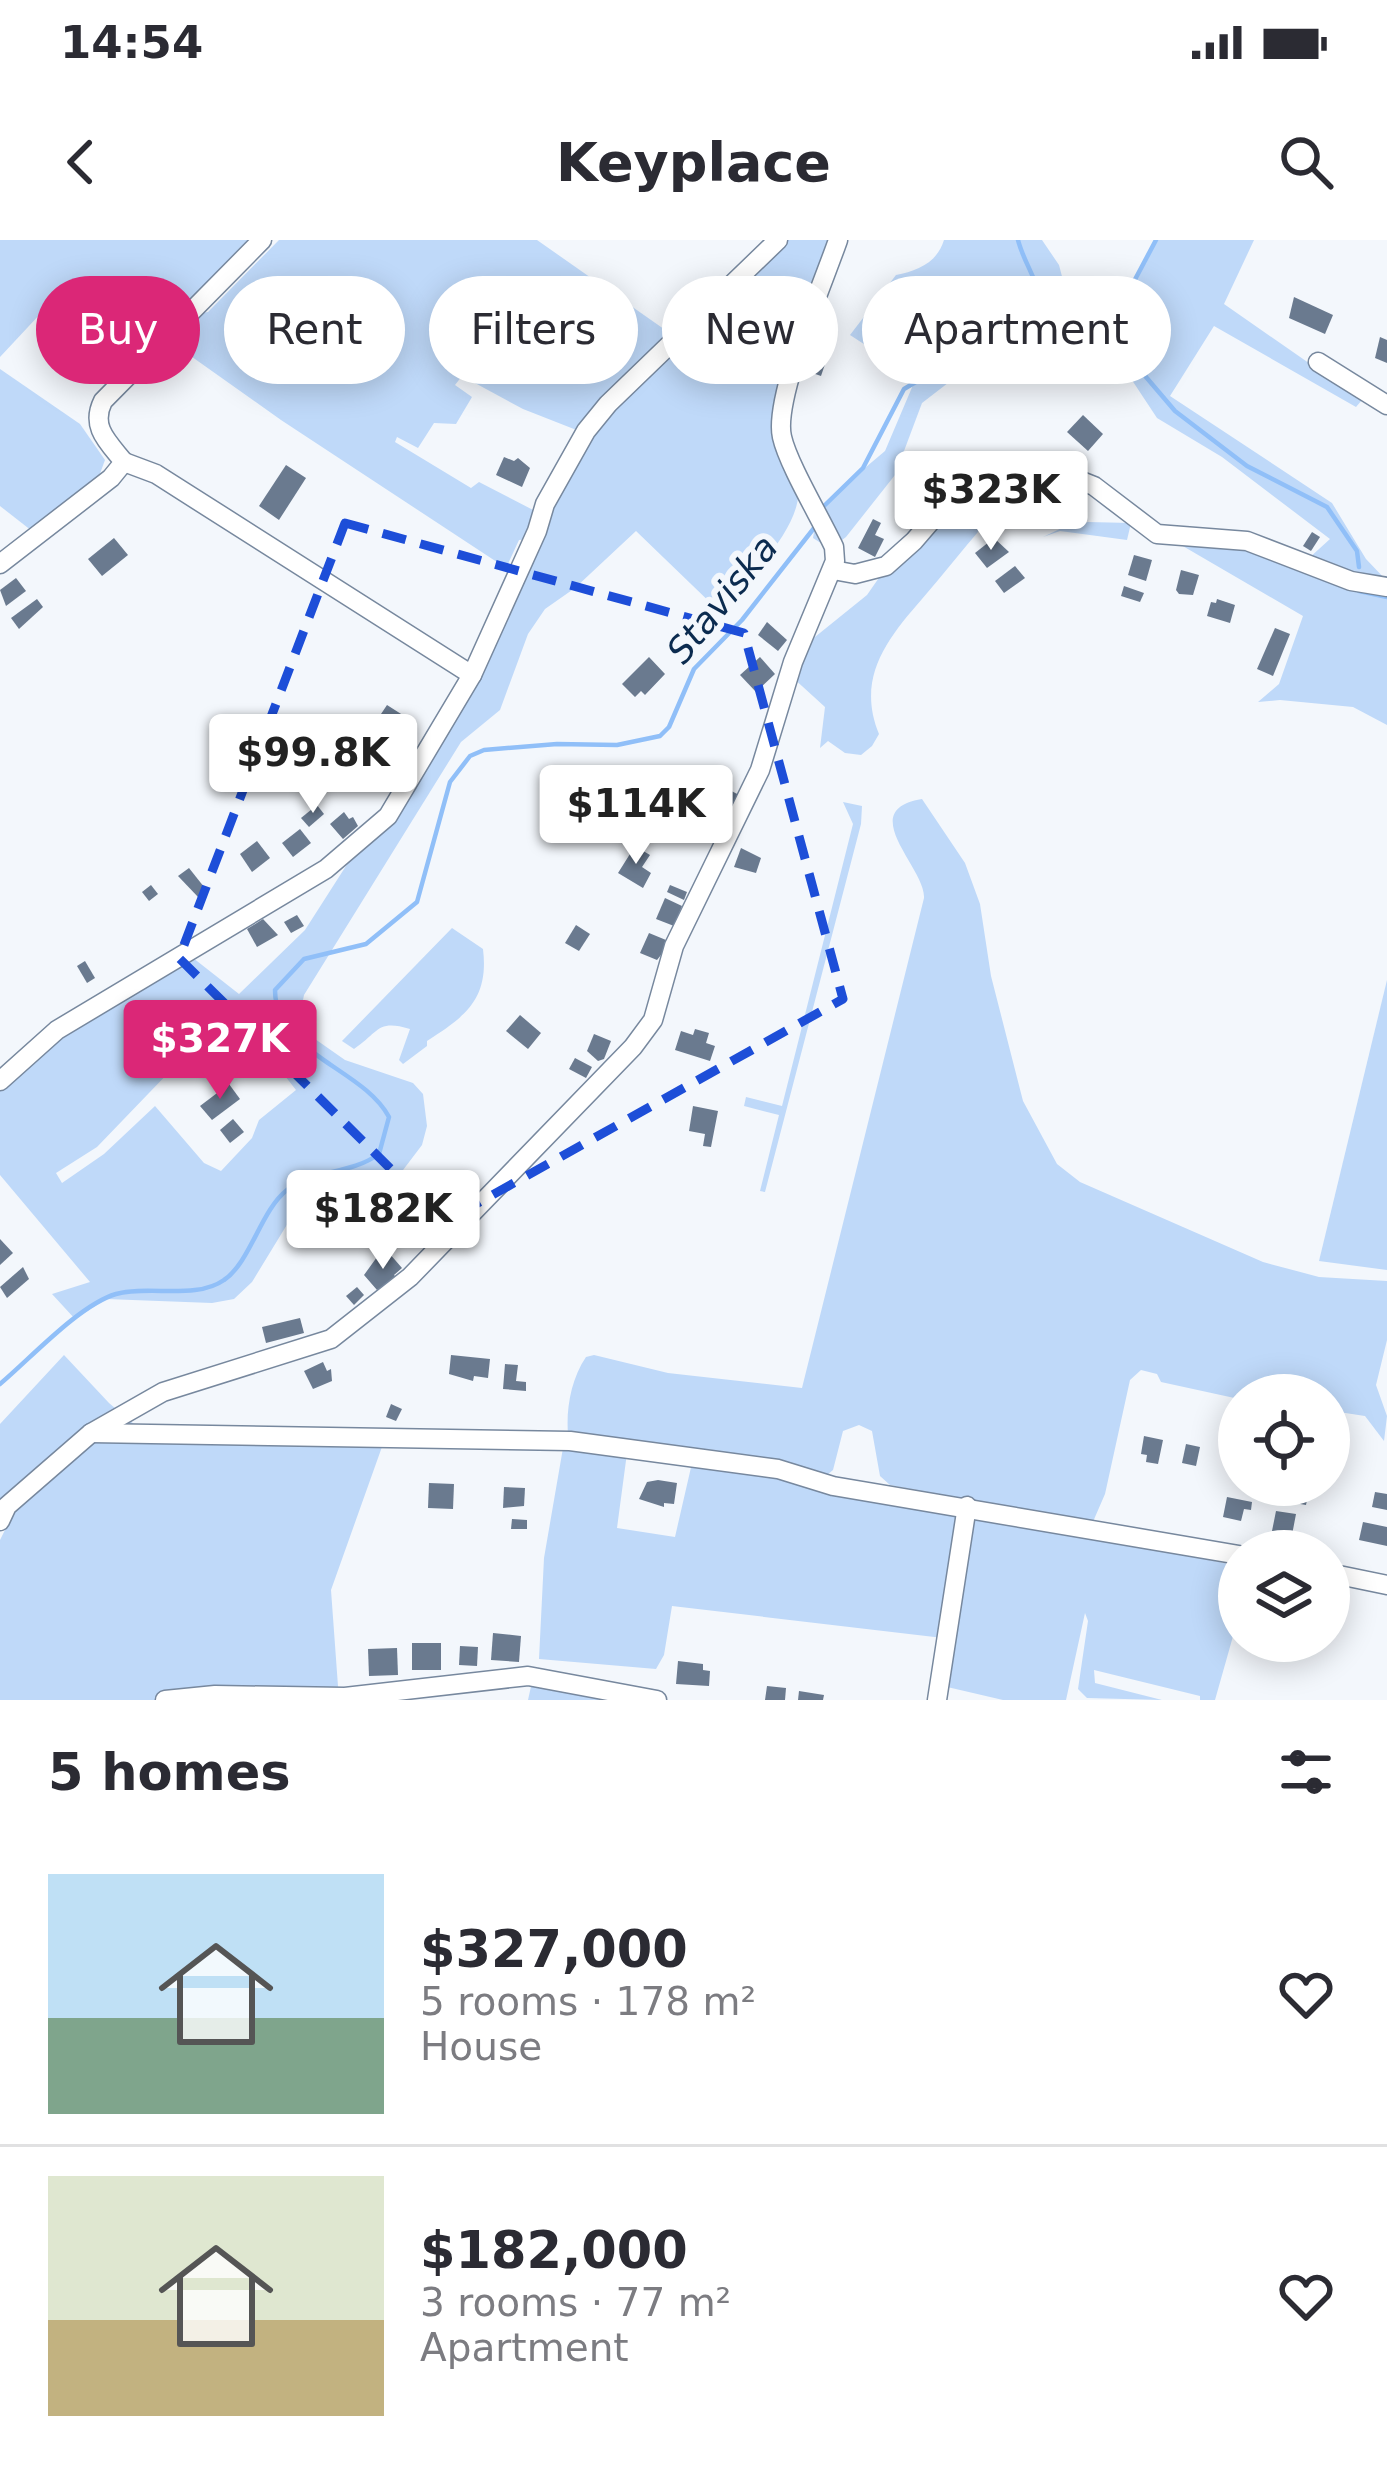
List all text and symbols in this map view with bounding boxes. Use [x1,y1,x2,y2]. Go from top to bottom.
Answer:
text: 14:54 [60,16,203,69]
icon: back [48,129,114,195]
icon: search [1273,129,1339,195]
text: Keyplace [556,131,831,194]
chip: Buy [36,276,200,384]
chip: Rent [224,276,405,384]
chip: Filters [429,276,638,384]
chip: New [662,276,838,384]
chip: Apartment [862,276,1171,384]
pin: $323K [907,451,1075,553]
text: $323K [922,467,1060,512]
water label: Staviska [658,527,786,671]
pin: $99.8K [215,714,411,816]
text: $99.8K [236,730,390,775]
pin: $114K [552,765,720,867]
text: $114K [567,781,705,826]
pin: $327K [136,1000,304,1102]
text: $327K [151,1016,289,1061]
pin: $182K [299,1170,467,1272]
text: $182K [314,1186,452,1231]
map controls [1218,1374,1350,1662]
button: locate [1218,1374,1350,1506]
button: layers [1218,1530,1350,1662]
icon: filters [1273,1739,1339,1805]
text: 5 homes [48,1743,291,1802]
text: $327,000 [420,1920,688,1979]
icon: home [144,1922,288,2066]
icon: heart [1273,1961,1339,2027]
text: 5 rooms · 178 m² [420,1979,756,2024]
text: House [420,2024,542,2069]
text: $182,000 [420,2221,688,2280]
icon: home [144,2224,288,2368]
icon: heart [1273,2263,1339,2329]
text: 3 rooms · 77 m² [420,2280,731,2325]
text: Apartment [420,2325,629,2370]

